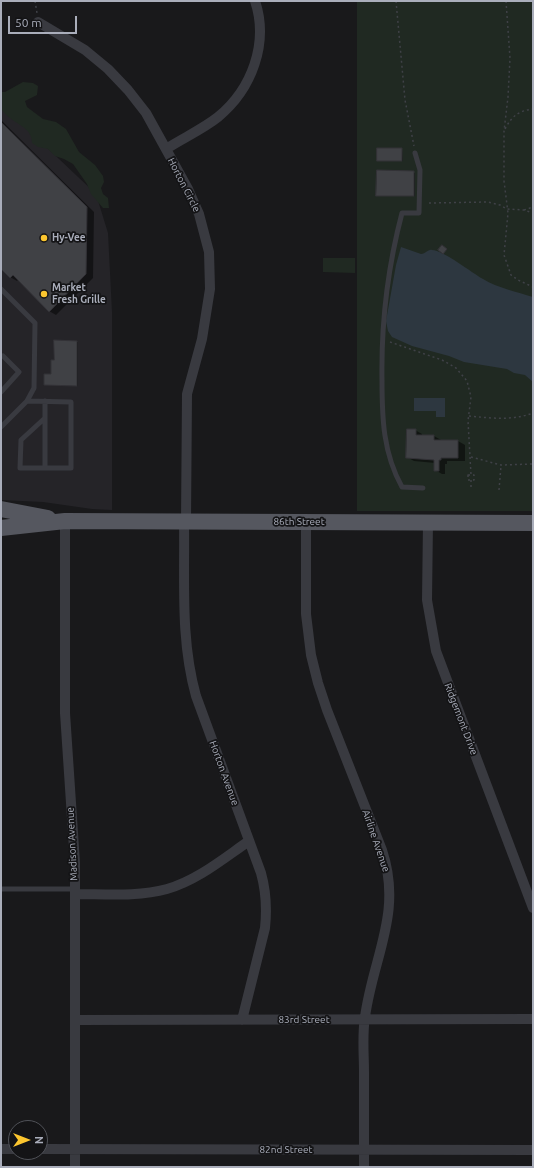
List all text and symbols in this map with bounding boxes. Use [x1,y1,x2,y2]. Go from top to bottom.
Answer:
scale bar [10,8,79,34]
text: 50 m [15,16,42,29]
street label: Horton Circle [165,156,203,214]
place label: Hy-Vee [52,232,86,244]
marker: Hy-Vee [39,233,49,243]
place label: Market Fresh Grille [52,282,106,306]
marker: Market Fresh Grille [39,289,49,299]
street label: 86th Street [273,516,325,528]
street label: Ridgemont Drive [442,681,480,757]
street label: Horton Avenue [207,739,241,807]
street label: Madison Avenue [64,807,80,881]
street label: Airline Avenue [360,808,392,874]
street label: 83rd Street [278,1014,330,1026]
north arrow [8,1120,48,1160]
text: N [33,1136,45,1144]
street label: 82nd Street [259,1144,313,1156]

